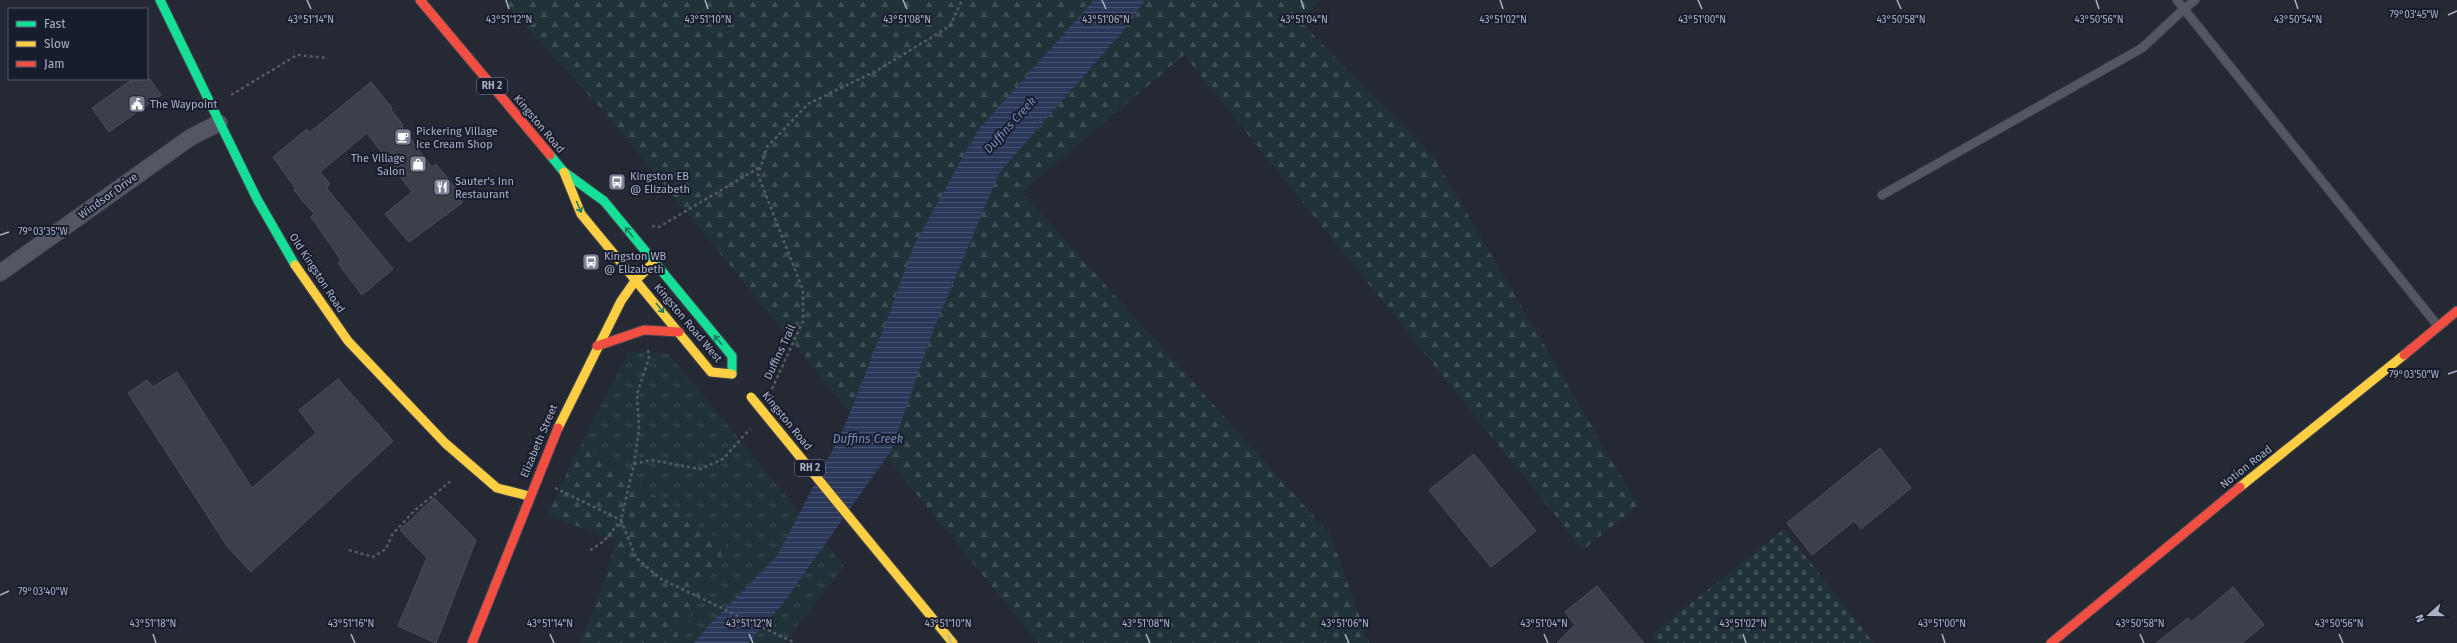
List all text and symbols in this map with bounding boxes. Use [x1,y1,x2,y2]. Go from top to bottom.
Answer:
legend [8,8,148,80]
text: 79°03'45"W [2389,9,2439,21]
text: 43°51'14"N [288,14,334,26]
text: 43°51'12"N [486,14,532,26]
text: 43°51'10"N [684,14,732,26]
text: 43°51'08"N [883,14,931,26]
text: 43°51'06"N [1082,14,1130,26]
text: 43°51'04"N [1280,14,1328,26]
text: 43°51'02"N [1479,14,1527,26]
text: 43°51'00"N [1678,14,1726,26]
text: 43°50'58"N [1876,14,1926,26]
text: 43°50'56"N [2074,14,2124,26]
text: 43°50'54"N [2274,14,2322,26]
text: Fast [44,17,66,31]
text: Slow [44,37,70,51]
text: Jam [44,57,64,71]
road number: RH 2 [477,78,507,94]
street label: Kingston Road [511,92,567,156]
public building icon: The Waypoint [127,94,147,114]
water label: Duffins Creek [981,94,1039,156]
place label: The Waypoint [150,98,218,111]
place label: Pickering Village Ice Cream Shop [416,125,498,151]
cafe icon: Pickering Village Ice Cream Shop [393,127,413,147]
place label: The Village Salon [351,152,405,178]
shop icon: The Village Salon [408,154,428,174]
street label: Windsor Drive [76,170,140,222]
place label: Kingston EB @ Elizabeth [630,170,690,196]
bus stop icon: Kingston EB @ Elizabeth [607,172,627,192]
place label: Sauter's Inn Restaurant [455,175,514,201]
restaurant icon: Sauter's Inn Restaurant [432,177,452,197]
one-way arrow [576,201,583,213]
text: 79°03'35"W [18,226,68,238]
one-way arrow [624,227,633,238]
street label: Old Kingston Road [286,231,348,315]
place label: Kingston WB @ Elizabeth [604,250,666,276]
bus stop icon: Kingston WB @ Elizabeth [581,252,601,272]
street label: Kingston Road West [651,281,725,365]
one-way arrow [655,303,664,314]
street label: Duffins Trail [762,322,798,382]
one-way arrow [714,335,723,345]
text: 79°03'50"W [2389,369,2440,381]
street label: Kingston Road [759,389,815,453]
street label: Elizabeth Street [518,402,560,480]
water label: Duffins Creek [833,432,904,446]
street label: Notion Road [2218,443,2274,491]
road number: RH 2 [795,460,825,476]
text: 79°03'40"W [18,586,69,598]
north arrow [2409,595,2449,635]
text: N [2413,613,2428,624]
text: 43°51'18"N [130,618,176,630]
text: 43°51'16"N [328,618,374,630]
text: 43°51'14"N [527,618,573,630]
text: 43°51'12"N [726,618,772,630]
text: 43°51'10"N [924,618,972,630]
text: 43°51'08"N [1122,618,1170,630]
text: 43°51'06"N [1321,618,1369,630]
text: 43°51'04"N [1520,618,1568,630]
text: 43°51'02"N [1719,618,1767,630]
text: 43°51'00"N [1918,618,1966,630]
text: 43°50'58"N [2115,618,2165,630]
text: 43°50'56"N [2314,618,2364,630]

